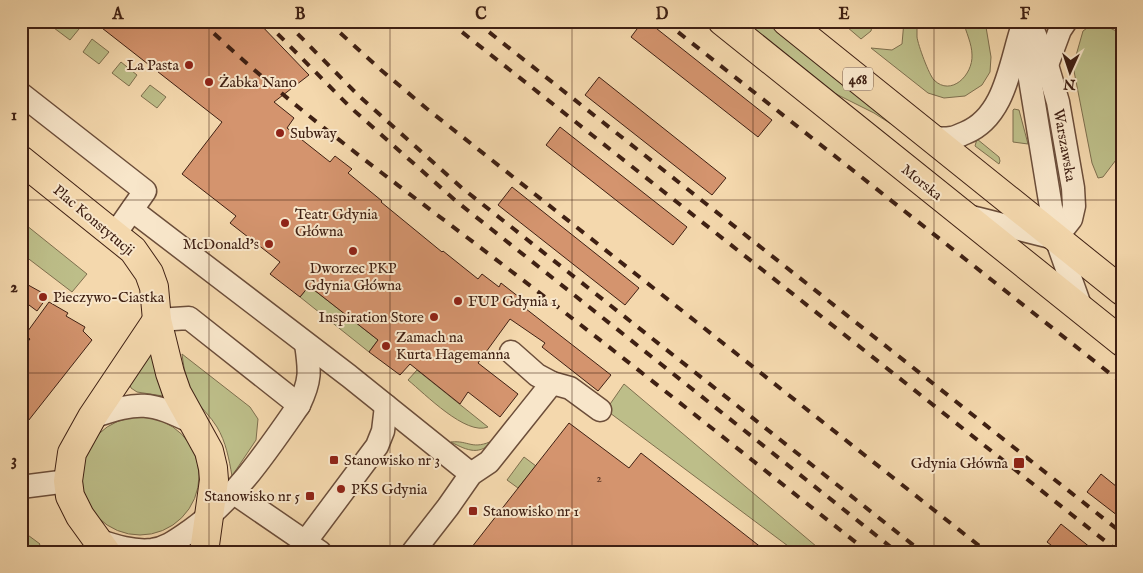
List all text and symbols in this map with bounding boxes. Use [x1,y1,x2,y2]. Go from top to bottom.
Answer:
text: A [112,5,125,25]
text: B [295,5,306,25]
text: C [475,5,487,25]
text: D [656,5,669,25]
text: E [838,5,850,25]
text: F [1020,5,1031,25]
north arrow [1046,48,1096,98]
place label: La Pasta [127,56,180,75]
marker: La Pasta [183,59,195,71]
road number: 468 [843,68,873,90]
place label: Żabka Nano [219,73,297,92]
text: N [1063,75,1077,93]
marker: Żabka Nano [203,76,215,88]
text: 1 [11,106,17,126]
street label: Warszawska [1049,107,1080,183]
place label: Subway [290,124,337,143]
marker: Subway [274,127,286,139]
street label: Morska [897,160,946,205]
street label: Plac Konstytucji [49,181,138,260]
place label: Teatr Gdynia Główna [295,205,378,241]
marker: Teatr Gdynia Główna [279,217,291,229]
place label: McDonald's [183,235,259,254]
marker: McDonald's [263,238,275,250]
marker: Dworzec PKP Gdynia Główna [347,245,359,257]
place label: Dworzec PKP Gdynia Główna [304,259,402,295]
text: 2 [10,278,18,298]
place label: Pieczywo-Ciastka [53,288,165,307]
marker: Pieczywo-Ciastka [37,291,49,303]
place label: FUP Gdynia 1 [468,292,557,311]
marker: FUP Gdynia 1 [452,295,464,307]
place label: Inspiration Store [319,308,424,327]
marker: Inspiration Store [428,311,440,323]
place label: Zamach na Kurta Hagemanna [396,328,510,364]
marker: Zamach na Kurta Hagemanna [380,340,392,352]
text: 3 [11,451,17,471]
place label: Stanowisko nr 3 [344,451,440,470]
marker: Stanowisko nr 3 [328,454,340,466]
place label: Gdynia Główna [911,454,1009,473]
marker: Gdynia Główna [1012,456,1026,470]
house number: 2 [596,471,602,486]
place label: PKS Gdynia [351,480,428,499]
marker: PKS Gdynia [335,483,347,495]
place label: Stanowisko nr 5 [204,487,301,506]
marker: Stanowisko nr 5 [304,490,316,502]
place label: Stanowisko nr 1 [483,502,579,521]
marker: Stanowisko nr 1 [467,505,479,517]

